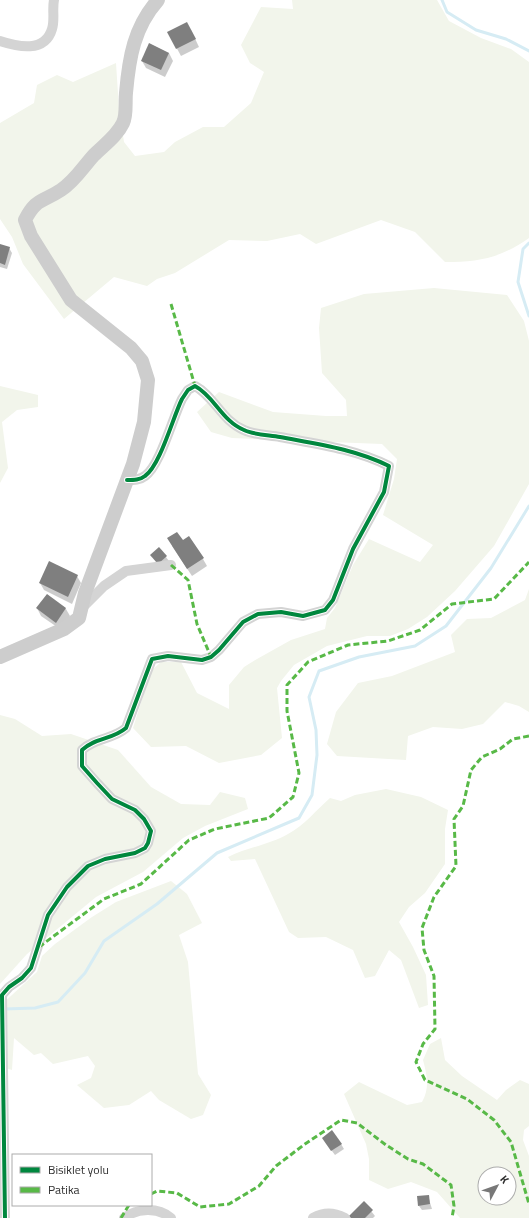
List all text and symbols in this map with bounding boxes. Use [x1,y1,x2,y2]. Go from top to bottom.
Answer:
legend [12,1154,152,1206]
text: Bisiklet yolu [48,1160,109,1179]
north arrow [477,1166,517,1206]
text: K [496,1172,513,1188]
text: Patika [48,1180,80,1199]

